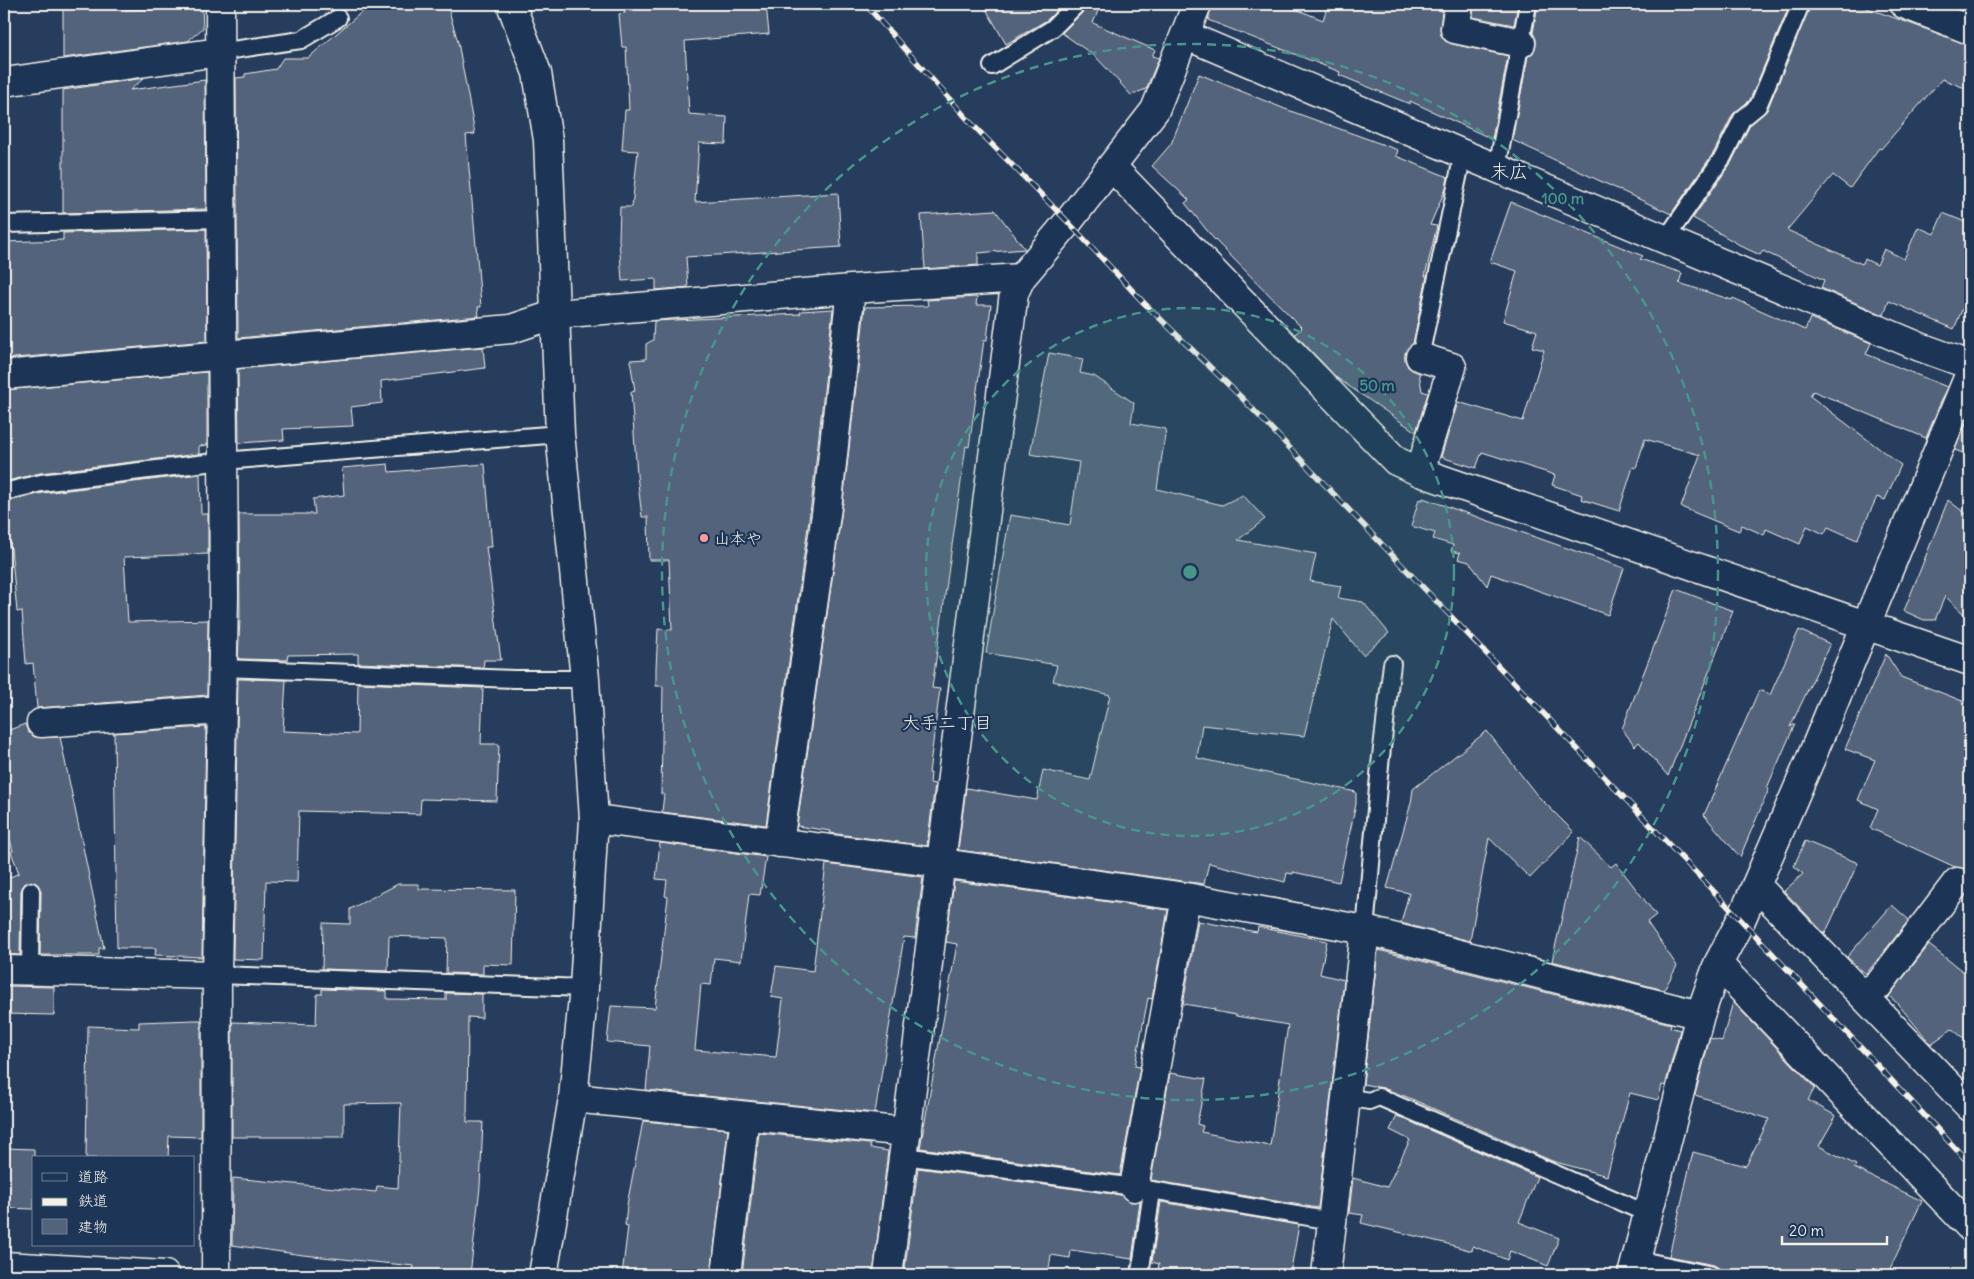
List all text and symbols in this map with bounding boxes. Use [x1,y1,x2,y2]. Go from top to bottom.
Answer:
district label: 末広 [1490,159,1528,183]
text: 100 m [1542,189,1584,208]
text: 50 m [1359,376,1395,395]
place label: 山本や [714,528,762,548]
marker: 山本や [698,532,710,544]
centre of rings [1181,563,1199,581]
district label: 大手二丁目 [902,711,992,734]
legend [32,1156,195,1246]
text: 道路 [78,1167,108,1186]
text: 鉄道 [78,1191,108,1210]
scale bar [1782,1214,1886,1246]
text: 建物 [78,1217,108,1236]
text: 20 m [1789,1221,1824,1240]

